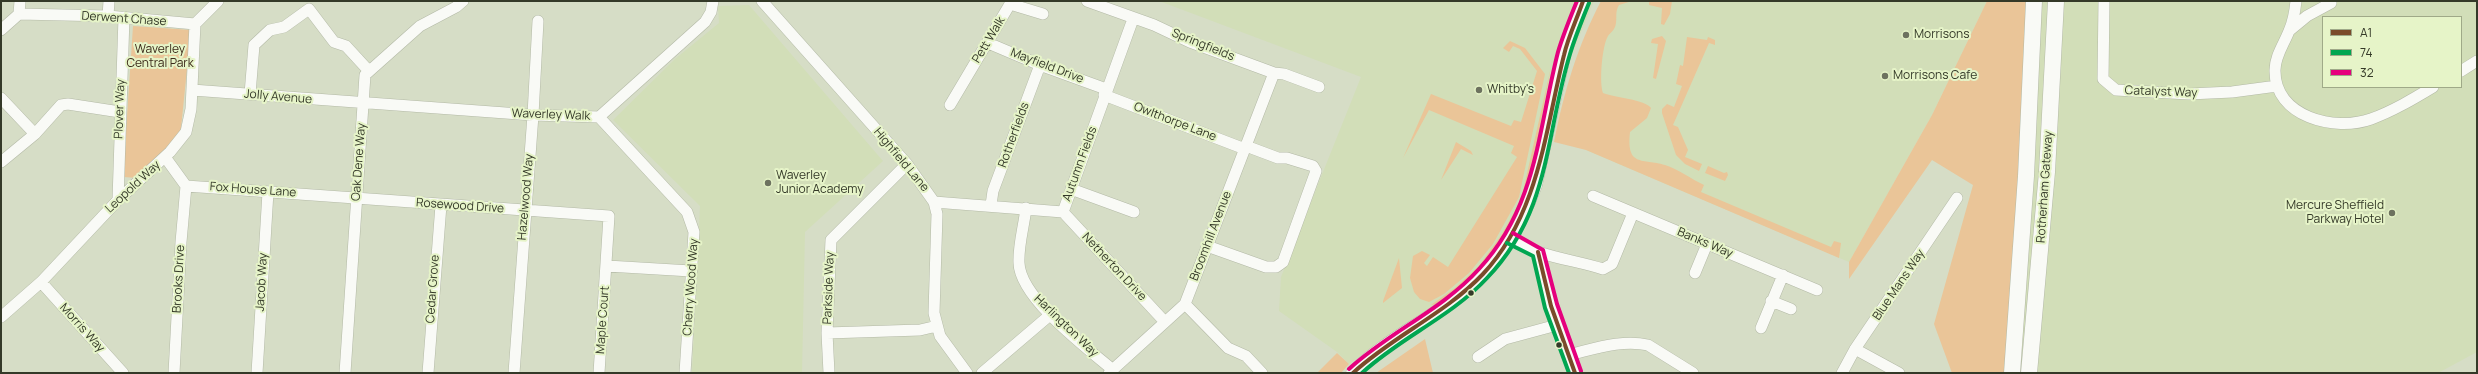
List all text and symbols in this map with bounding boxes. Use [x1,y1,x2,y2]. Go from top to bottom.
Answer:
street label: Derwent Chase [81,9,167,29]
street label: Pett Walk [970,14,1008,66]
legend [2322,16,2462,88]
text: A1 [2360,24,2372,41]
street label: Springfields [1170,26,1236,64]
place label: Morrisons [1914,28,1969,42]
marker: Morrisons [1901,30,1911,40]
park label: Waverley Central Park [126,43,194,71]
text: 74 [2360,44,2373,61]
street label: Mayfield Drive [1008,45,1086,87]
text: 32 [2360,64,2373,81]
place label: Morrisons Cafe [1893,69,1977,83]
marker: Morrisons Cafe [1880,71,1890,81]
street label: Plover Way [112,79,128,139]
place label: Whitby's [1487,83,1534,97]
street label: Catalyst Way [2124,84,2198,100]
marker: Whitby's [1474,85,1484,95]
street label: Jolly Avenue [243,87,313,107]
street label: Rotherfields [996,100,1032,170]
street label: Owlthorpe Lane [1132,100,1218,144]
street label: Waverley Walk [511,106,591,124]
street label: Oak Dene Way [349,122,369,202]
street label: Highfield Lane [870,125,932,195]
street label: Autumn Fields [1060,125,1100,203]
street label: Rotherham Gateway [2034,131,2056,243]
street label: Hazelwood Way [515,153,537,241]
street label: Leopold Way [102,158,164,216]
place label: Waverley Junior Academy [776,169,864,197]
marker: Waverley Junior Academy [763,178,773,188]
street label: Fox House Lane [209,180,297,200]
street label: Broomhill Avenue [1187,189,1235,283]
street label: Rosewood Drive [415,196,505,216]
place label: Mercure Sheffield Parkway Hotel [2286,199,2384,227]
marker: Mercure Sheffield Parkway Hotel [2387,208,2397,218]
street label: Banks Way [1675,225,1735,261]
street label: Netherton Drive [1079,230,1149,304]
street label: Cherry Wood Way [680,238,702,336]
street label: Brooks Drive [170,244,188,314]
street label: Blue Mans Way [1870,247,1928,323]
street label: Parkside Way [821,251,837,325]
street label: Jacob Way [253,252,271,312]
street label: Cedar Grove [423,254,443,324]
street label: Maple Court [593,286,613,354]
unlabelled marker [1466,288,1476,298]
street label: Harlington Way [1031,292,1101,360]
street label: Morris Way [56,301,108,355]
unlabelled marker [1554,340,1564,350]

